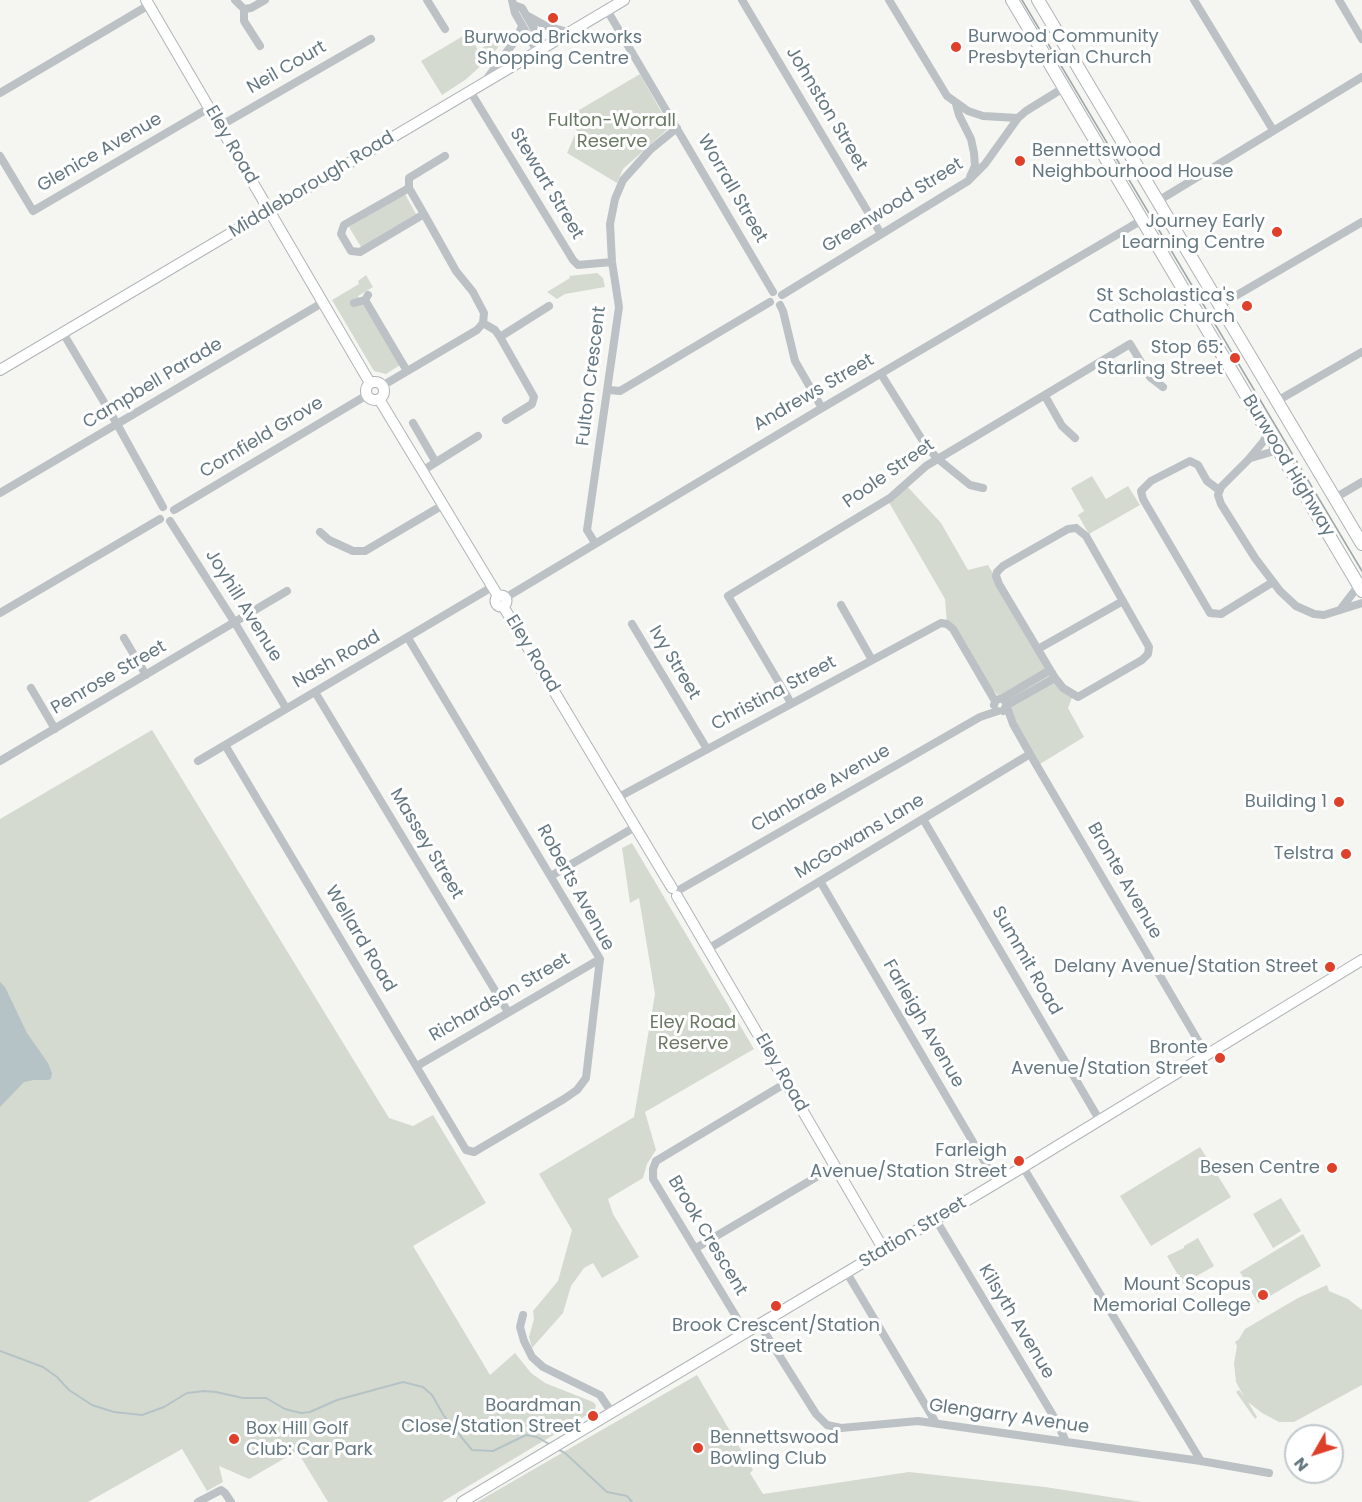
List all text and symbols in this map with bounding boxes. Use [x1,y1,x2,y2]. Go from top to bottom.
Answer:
marker: Burwood Brickworks Shopping Centre [546,11,560,25]
place label: Burwood Community Presbyterian Church [968,26,1159,68]
place label: Burwood Brickworks Shopping Centre [464,27,642,70]
street label: Neil Court [244,37,330,99]
marker: Burwood Community Presbyterian Church [949,40,963,54]
street label: Johnston Street [781,43,871,175]
street label: Eley Road [200,102,262,188]
street label: Glenice Avenue [34,109,166,197]
park label: Fulton-Worrall Reserve [548,110,676,152]
street label: Stewart Street [504,124,588,244]
street label: Middleborough Road [226,127,398,243]
street label: Worrall Street [692,131,772,247]
place label: Bennettswood Neighbourhood House [1032,140,1233,182]
street label: Greenwood Street [819,154,967,258]
marker: Bennettswood Neighbourhood House [1013,154,1027,168]
place label: Journey Early Learning Centre [1122,211,1265,254]
marker: Journey Early Learning Centre [1270,225,1284,239]
place label: St Scholastica's Catholic Church [1089,285,1235,328]
marker: St Scholastica's Catholic Church [1240,299,1254,313]
street label: Fulton Crescent [573,305,611,447]
street label: Campbell Parade [79,334,227,434]
place label: Stop 65: Starling Street [1097,337,1223,380]
street label: Andrews Street [750,350,878,436]
marker: Stop 65: Starling Street [1228,351,1242,365]
street label: Burwood Highway [1237,391,1339,541]
street label: Cornfield Grove [196,393,328,483]
street label: Poole Street [839,435,939,513]
street label: Joyhill Avenue [200,546,286,666]
street label: Eley Road [500,611,564,697]
street label: Ivy Street [644,622,704,704]
street label: Nash Road [289,626,385,694]
street label: Penrose Street [48,636,170,720]
street label: Christina Street [708,652,840,736]
street label: Clanbrae Avenue [748,740,894,838]
street label: Massey Street [384,785,468,903]
street label: McGowans Lane [791,790,929,884]
place label: Building 1 [1245,791,1327,813]
marker: Building 1 [1332,795,1346,809]
street label: Bronte Avenue [1082,819,1166,943]
street label: Roberts Avenue [531,821,619,955]
place label: Telstra [1274,843,1334,865]
marker: Telstra [1339,847,1353,861]
street label: Wellard Road [320,882,400,996]
street label: Summit Road [986,903,1066,1019]
street label: Richardson Street [426,949,574,1047]
street label: Farleigh Avenue [878,956,968,1092]
place label: Delany Avenue/Station Street [1054,956,1318,978]
marker: Delany Avenue/Station Street [1323,960,1337,974]
park label: Eley Road Reserve [650,1012,736,1054]
street label: Eley Road [750,1030,812,1116]
place label: Bronte Avenue/Station Street [1011,1037,1208,1080]
marker: Bronte Avenue/Station Street [1213,1051,1227,1065]
place label: Farleigh Avenue/Station Street [810,1140,1007,1182]
marker: Farleigh Avenue/Station Street [1012,1154,1026,1168]
place label: Besen Centre [1200,1157,1320,1179]
marker: Besen Centre [1325,1161,1339,1175]
street label: Brook Crescent [663,1172,751,1300]
street label: Station Street [856,1193,970,1273]
street label: Kilsyth Avenue [973,1261,1059,1383]
place label: Mount Scopus Memorial College [1093,1274,1251,1316]
marker: Mount Scopus Memorial College [1256,1288,1270,1302]
marker: Brook Crescent/Station Street [769,1299,783,1313]
place label: Brook Crescent/Station Street [672,1315,880,1358]
place label: Boardman Close/Station Street [401,1395,581,1438]
street label: Glengarry Avenue [928,1395,1090,1439]
marker: Boardman Close/Station Street [586,1409,600,1423]
place label: Box Hill Golf Club: Car Park [246,1418,373,1460]
north arrow [1284,1424,1344,1484]
place label: Bennettswood Bowling Club [710,1427,839,1470]
marker: Box Hill Golf Club: Car Park [227,1432,241,1446]
marker: Bennettswood Bowling Club [691,1441,705,1455]
text: N [1288,1452,1314,1476]

